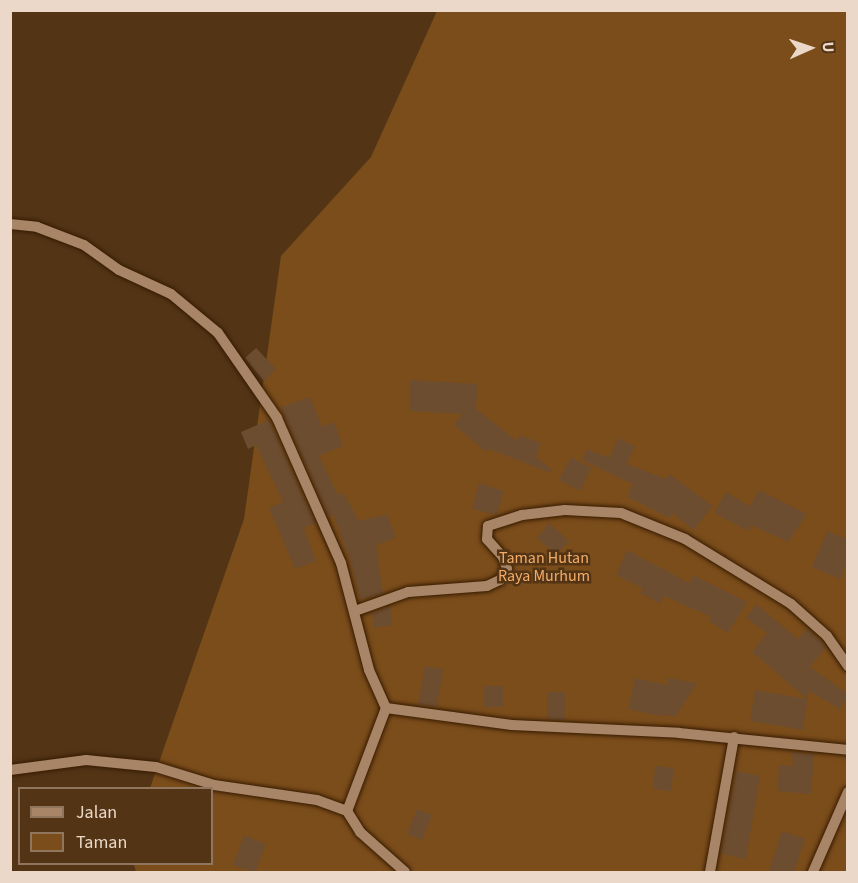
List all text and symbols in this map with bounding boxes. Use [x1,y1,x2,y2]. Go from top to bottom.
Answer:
north arrow [780,18,840,78]
text: U [817,41,839,53]
park label: Taman Hutan Raya Murhum [498,548,590,586]
legend [18,787,213,865]
text: Jalan [76,800,117,825]
text: Taman [76,830,127,855]

